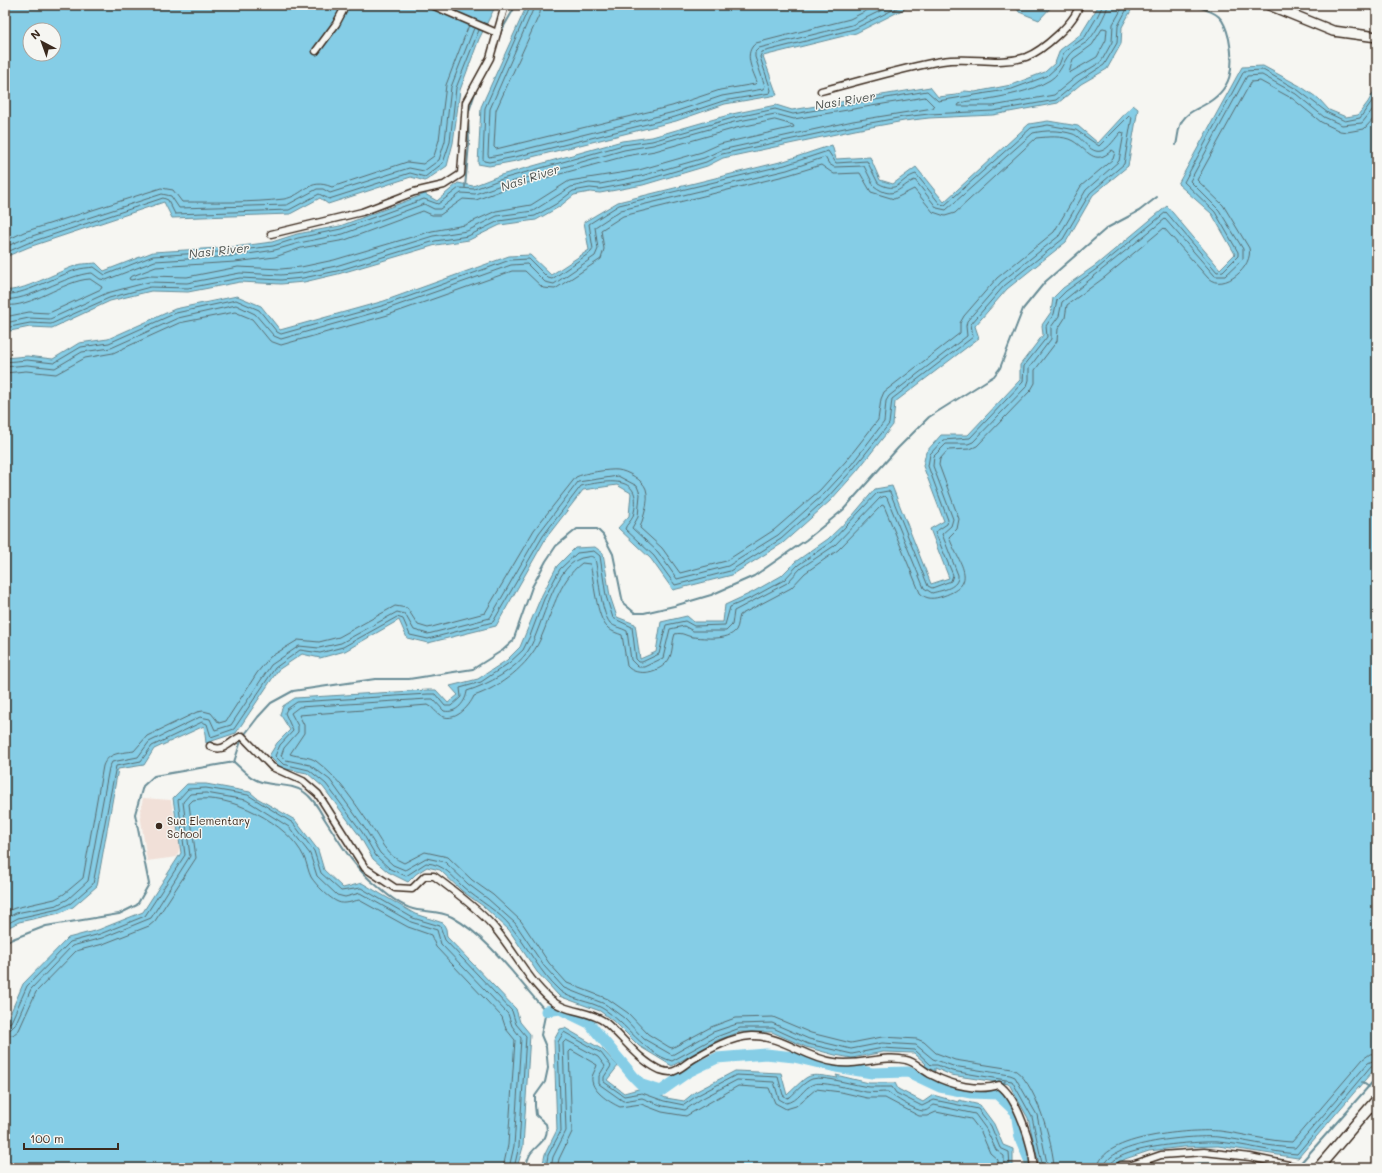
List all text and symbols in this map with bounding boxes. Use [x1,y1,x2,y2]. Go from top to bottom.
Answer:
north arrow [22,22,62,62]
text: N [27,26,43,42]
water label: Nasi River [814,87,876,113]
water label: Nasi River [499,160,561,194]
water label: Nasi River [188,239,250,261]
place label: Sua Elementary School [167,813,250,841]
marker: Sua Elementary School [154,821,164,831]
scale bar [24,1125,118,1151]
text: 100 m [30,1130,64,1146]

